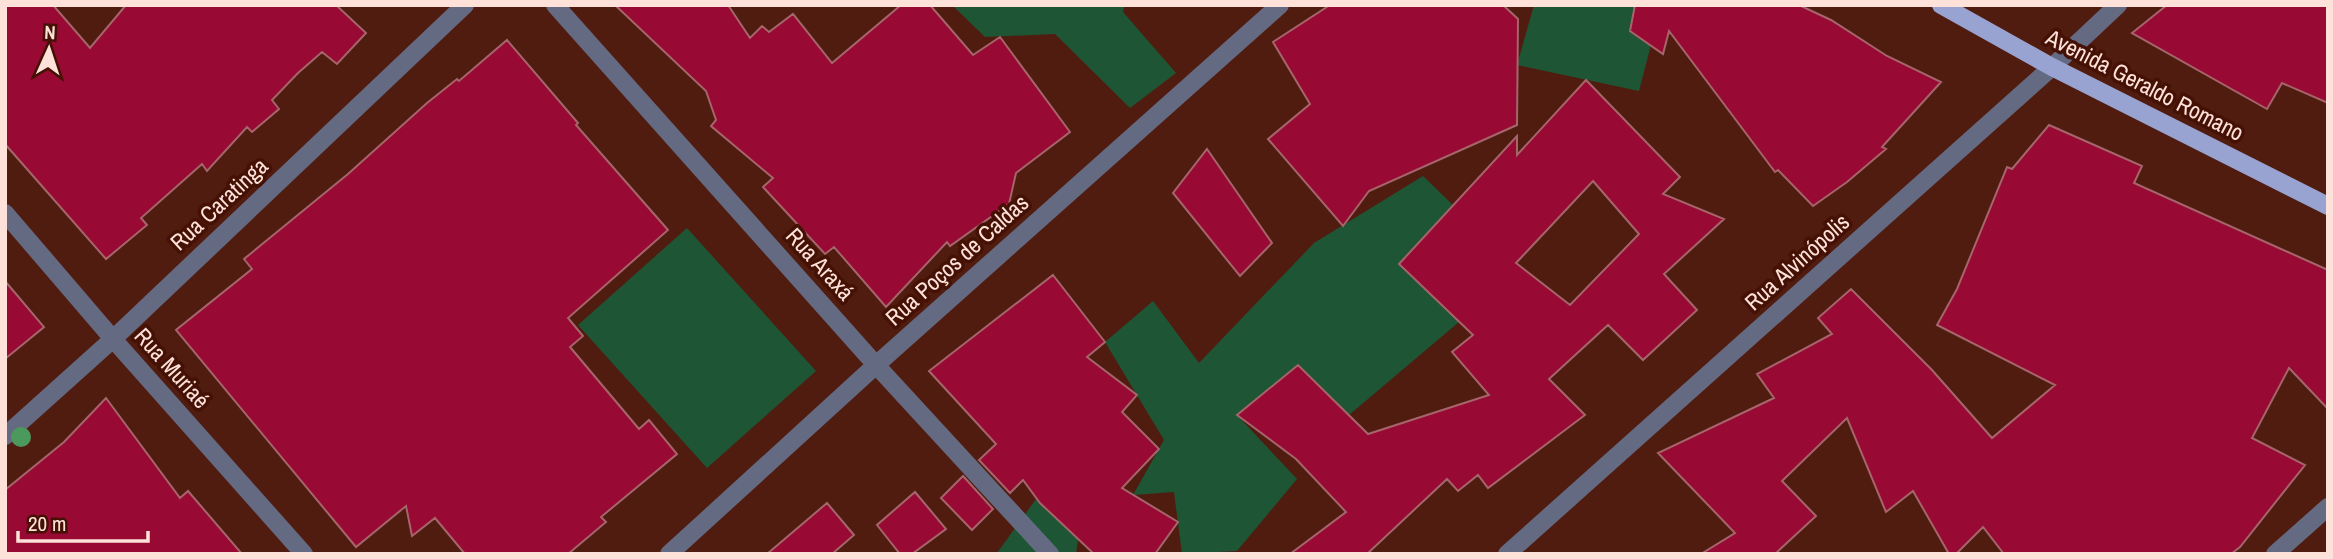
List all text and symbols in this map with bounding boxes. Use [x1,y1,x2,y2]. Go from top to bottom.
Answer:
north arrow [14,14,84,84]
text: N [44,19,56,45]
street label: Avenida Geraldo Romano [2040,21,2249,148]
street label: Rua Caratinga [163,150,274,257]
street label: Rua Poços de Caldas [879,187,1035,332]
street label: Rua Alvinópolis [1738,206,1856,317]
street label: Rua Araxá [779,221,862,307]
street label: Rua Muriaé [128,321,217,415]
scale bar [18,500,147,544]
text: 20 m [28,509,66,538]

